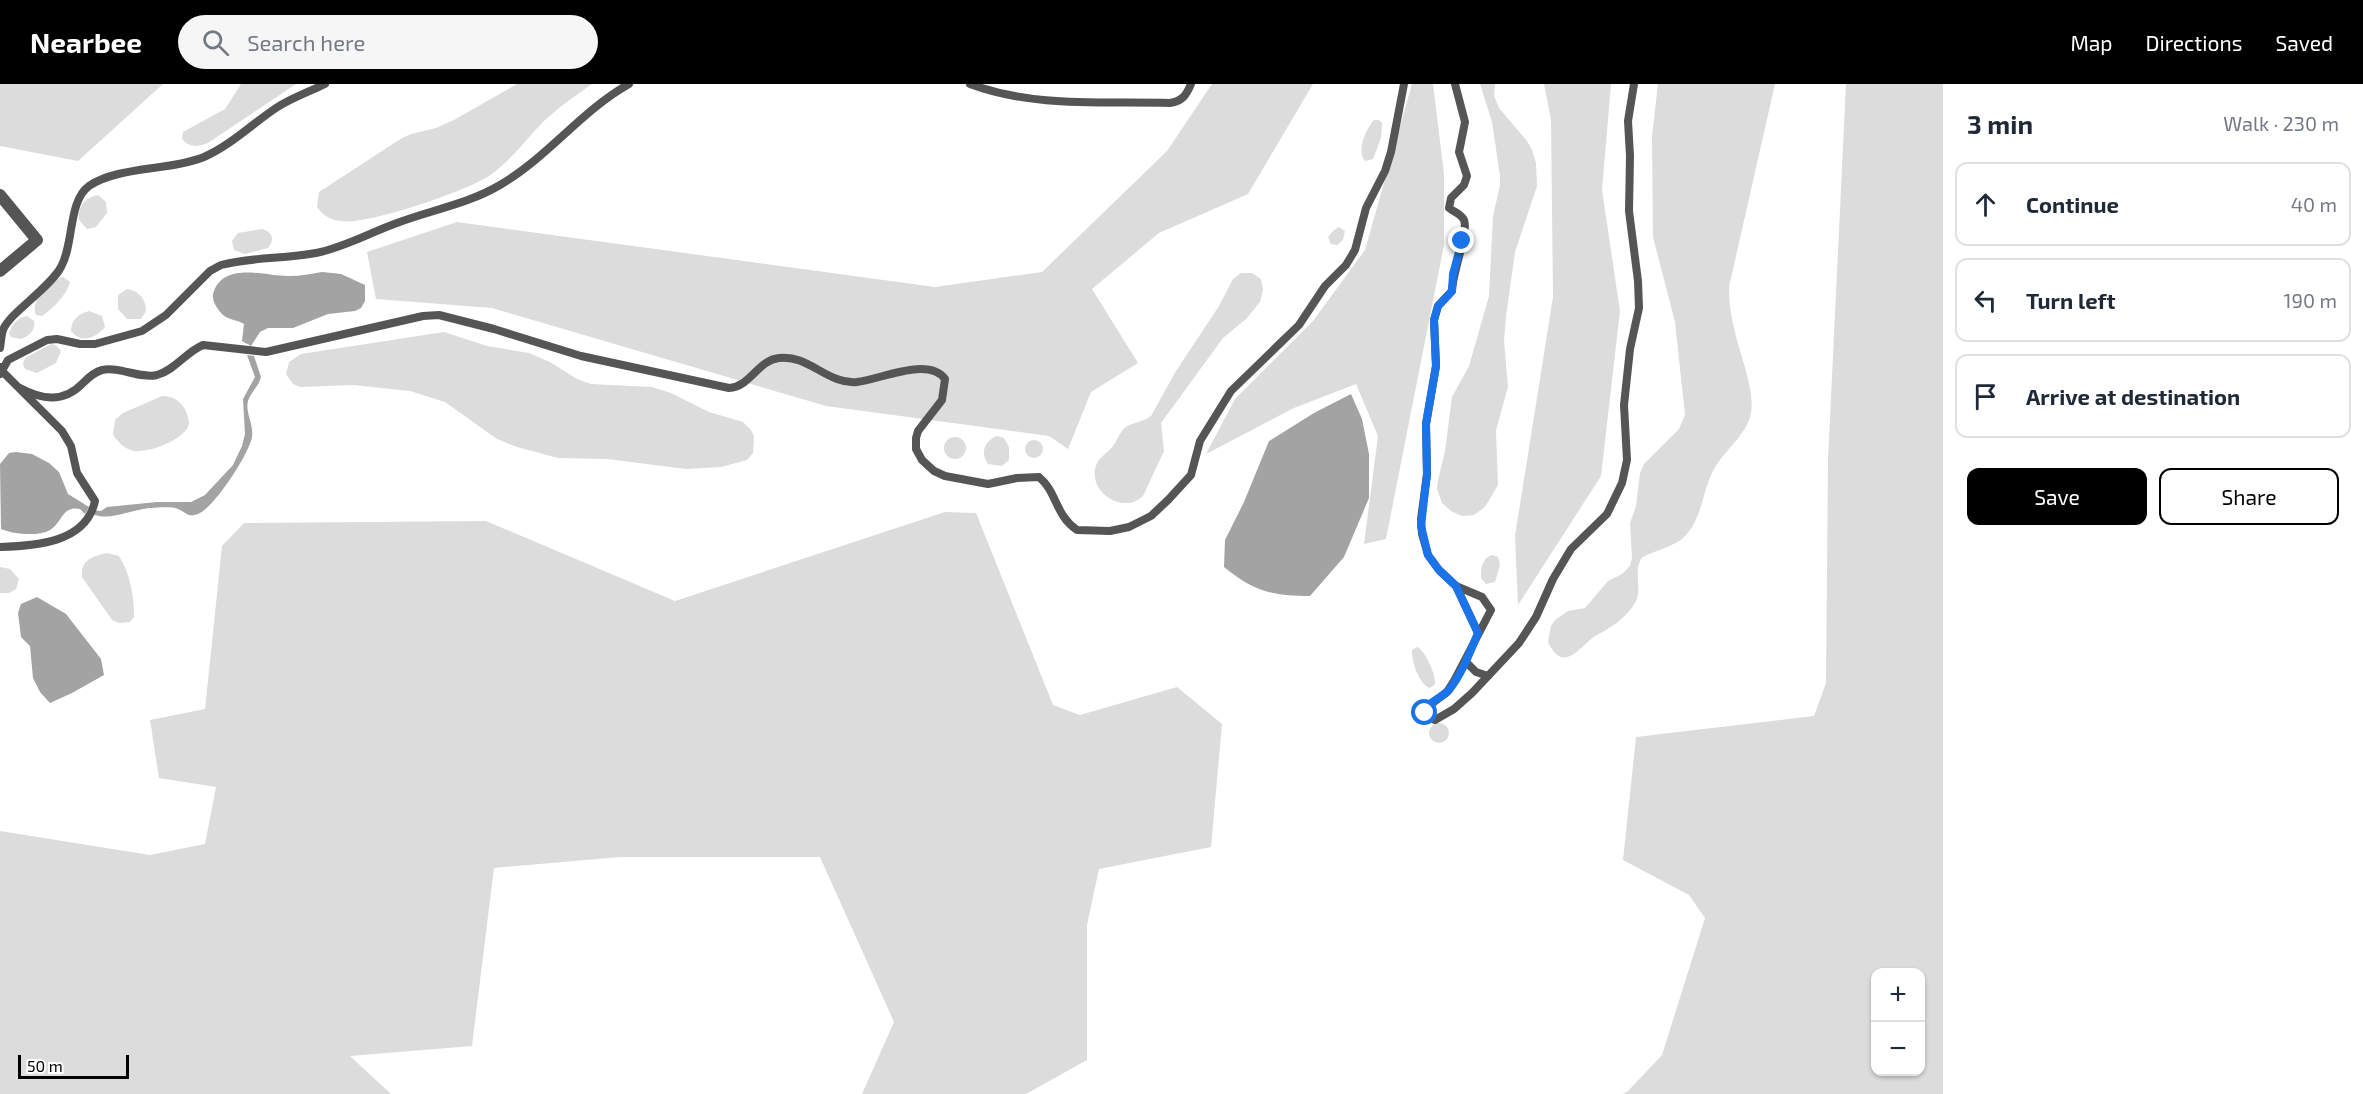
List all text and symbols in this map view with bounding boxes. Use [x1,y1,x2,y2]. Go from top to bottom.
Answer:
search box [178,15,598,69]
text: Nearbee [30,25,142,59]
icon: search [199,26,232,59]
text: Search here [247,29,365,55]
text: Map [2070,30,2113,55]
text: Directions [2146,30,2242,55]
text: Saved [2275,30,2333,55]
text: 3 min [1967,108,2033,139]
text: Walk · 230 m [2223,111,2339,135]
icon: ahead [1969,188,2002,221]
text: Continue [2026,191,2119,217]
text: 40 m [2291,192,2337,216]
route end [1448,227,1474,253]
icon: left [1969,284,2002,317]
text: Turn left [2026,287,2115,313]
text: 190 m [2284,288,2337,312]
icon: arrive [1969,380,2002,413]
text: Arrive at destination [2026,383,2240,409]
button: Save [1967,468,2147,525]
button: Share [2159,468,2339,525]
route start [1411,699,1437,725]
map controls [1871,968,1925,1076]
button: + [1871,968,1925,1022]
button: − [1871,1022,1925,1076]
scale bar [18,1052,129,1080]
text: 50 m [27,1056,63,1075]

